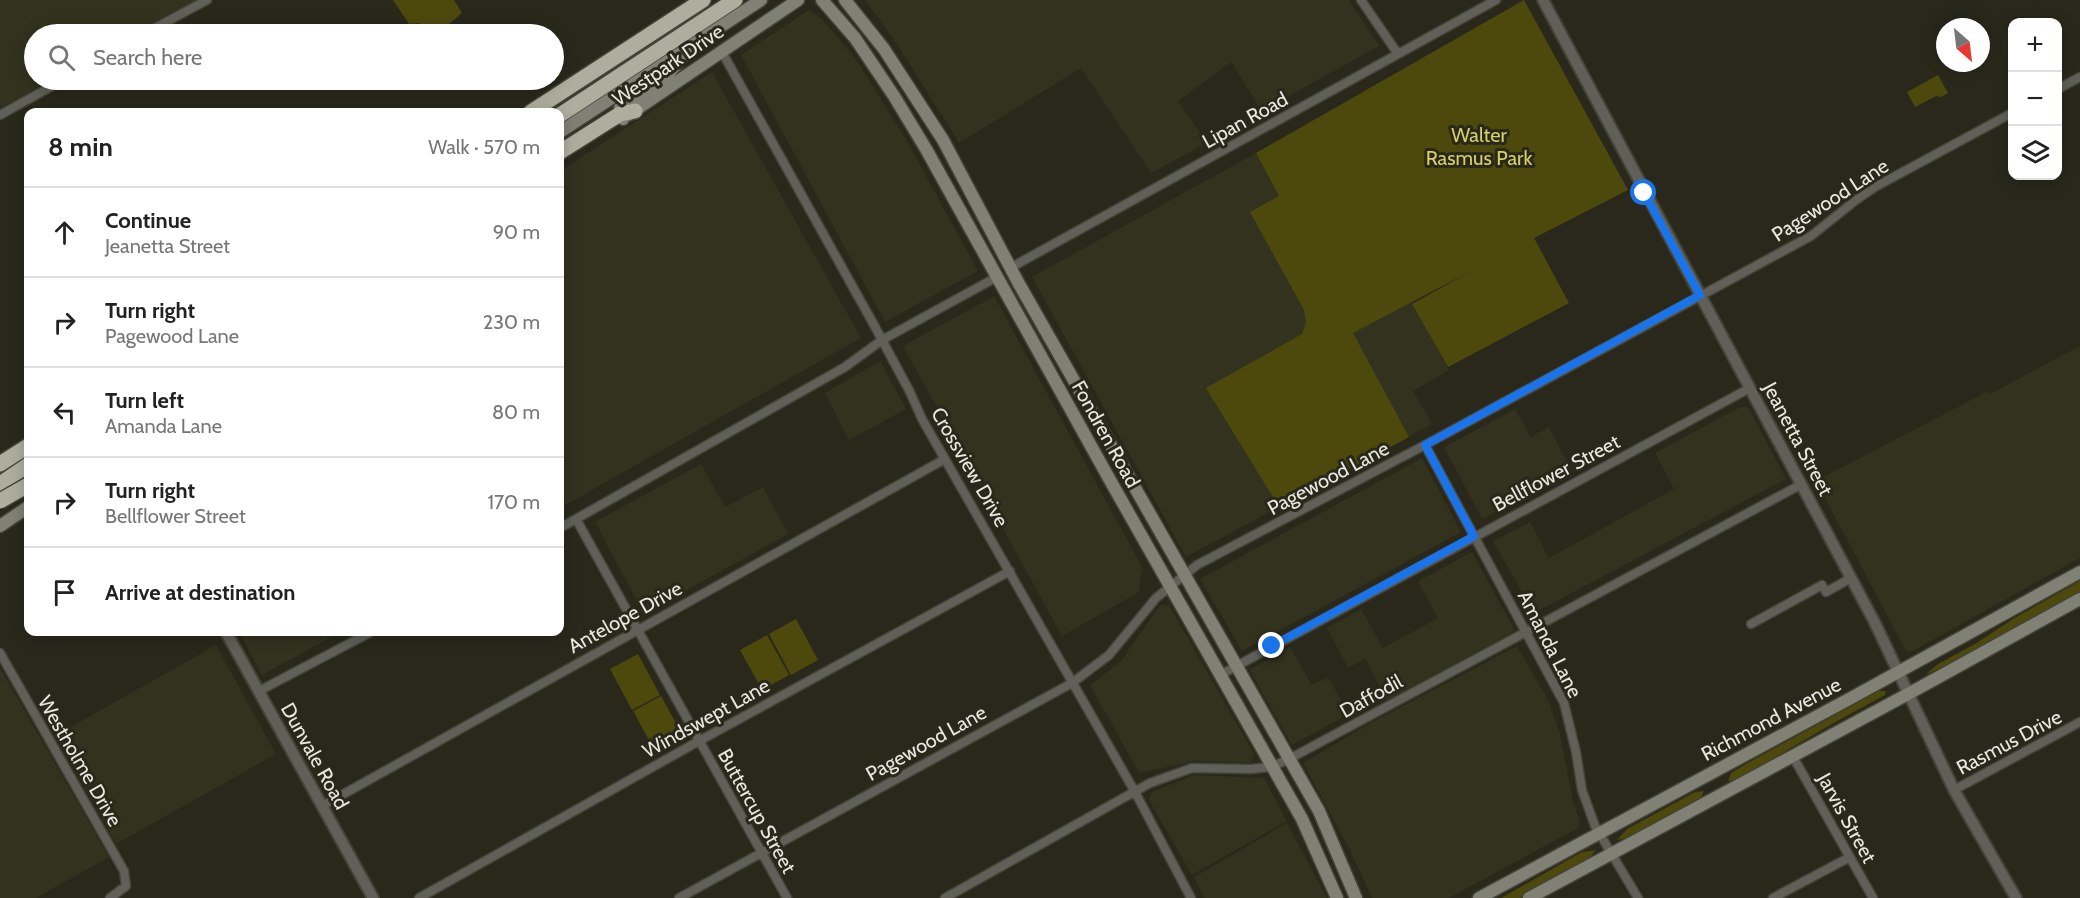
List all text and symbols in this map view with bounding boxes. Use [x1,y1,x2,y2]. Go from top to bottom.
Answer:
north arrow [1936,18,1990,72]
map controls [2008,18,2062,180]
button: + [2008,18,2062,72]
street label: Westpark Drive [608,19,728,111]
search box [24,24,564,90]
icon: search [45,41,78,74]
text: Search here [93,44,202,71]
button: − [2008,72,2062,126]
street label: Lipan Road [1198,87,1292,153]
park label: Walter Rasmus Park [1426,123,1532,170]
button: layers [2008,126,2062,180]
text: 8 min [48,131,113,163]
text: Walk · 570 m [428,135,540,159]
street label: Pagewood Lane [1767,153,1893,247]
route start [1630,179,1656,205]
text: Continue [105,207,191,234]
icon: ahead [48,216,81,249]
text: 90 m [493,220,540,244]
text: Jeanetta Street [105,234,230,258]
text: Turn right [105,297,195,324]
icon: right [48,306,81,339]
text: 230 m [483,310,540,334]
text: Pagewood Lane [105,324,239,348]
street label: Fondren Road [1067,376,1145,492]
street label: Jeanetta Street [1758,377,1838,500]
text: Turn left [105,387,184,414]
icon: left [48,396,81,429]
text: 80 m [492,400,540,424]
street label: Crossview Drive [926,403,1014,531]
text: Amanda Lane [105,414,222,438]
street label: Bellflower Street [1488,429,1624,517]
street label: Pagewood Lane [1263,436,1393,520]
text: Turn right [105,477,195,504]
icon: right [48,486,81,519]
text: 170 m [488,490,540,514]
text: Bellflower Street [105,504,246,528]
icon: arrive [48,576,81,609]
street label: Antelope Drive [564,576,686,658]
text: Arrive at destination [105,579,295,606]
street label: Amanda Lane [1513,586,1587,702]
route end [1258,632,1284,658]
street label: Daffodil [1335,669,1407,723]
street label: Richmond Avenue [1697,672,1845,766]
street label: Windswept Lane [638,673,774,763]
street label: Westholme Drive [33,691,127,831]
street label: Dunvale Road [276,699,354,813]
street label: Pagewood Lane [862,700,990,786]
street label: Rasmus Drive [1952,704,2066,780]
street label: Buttercup Street [713,745,801,878]
street label: Jarvis Street [1812,768,1882,867]

